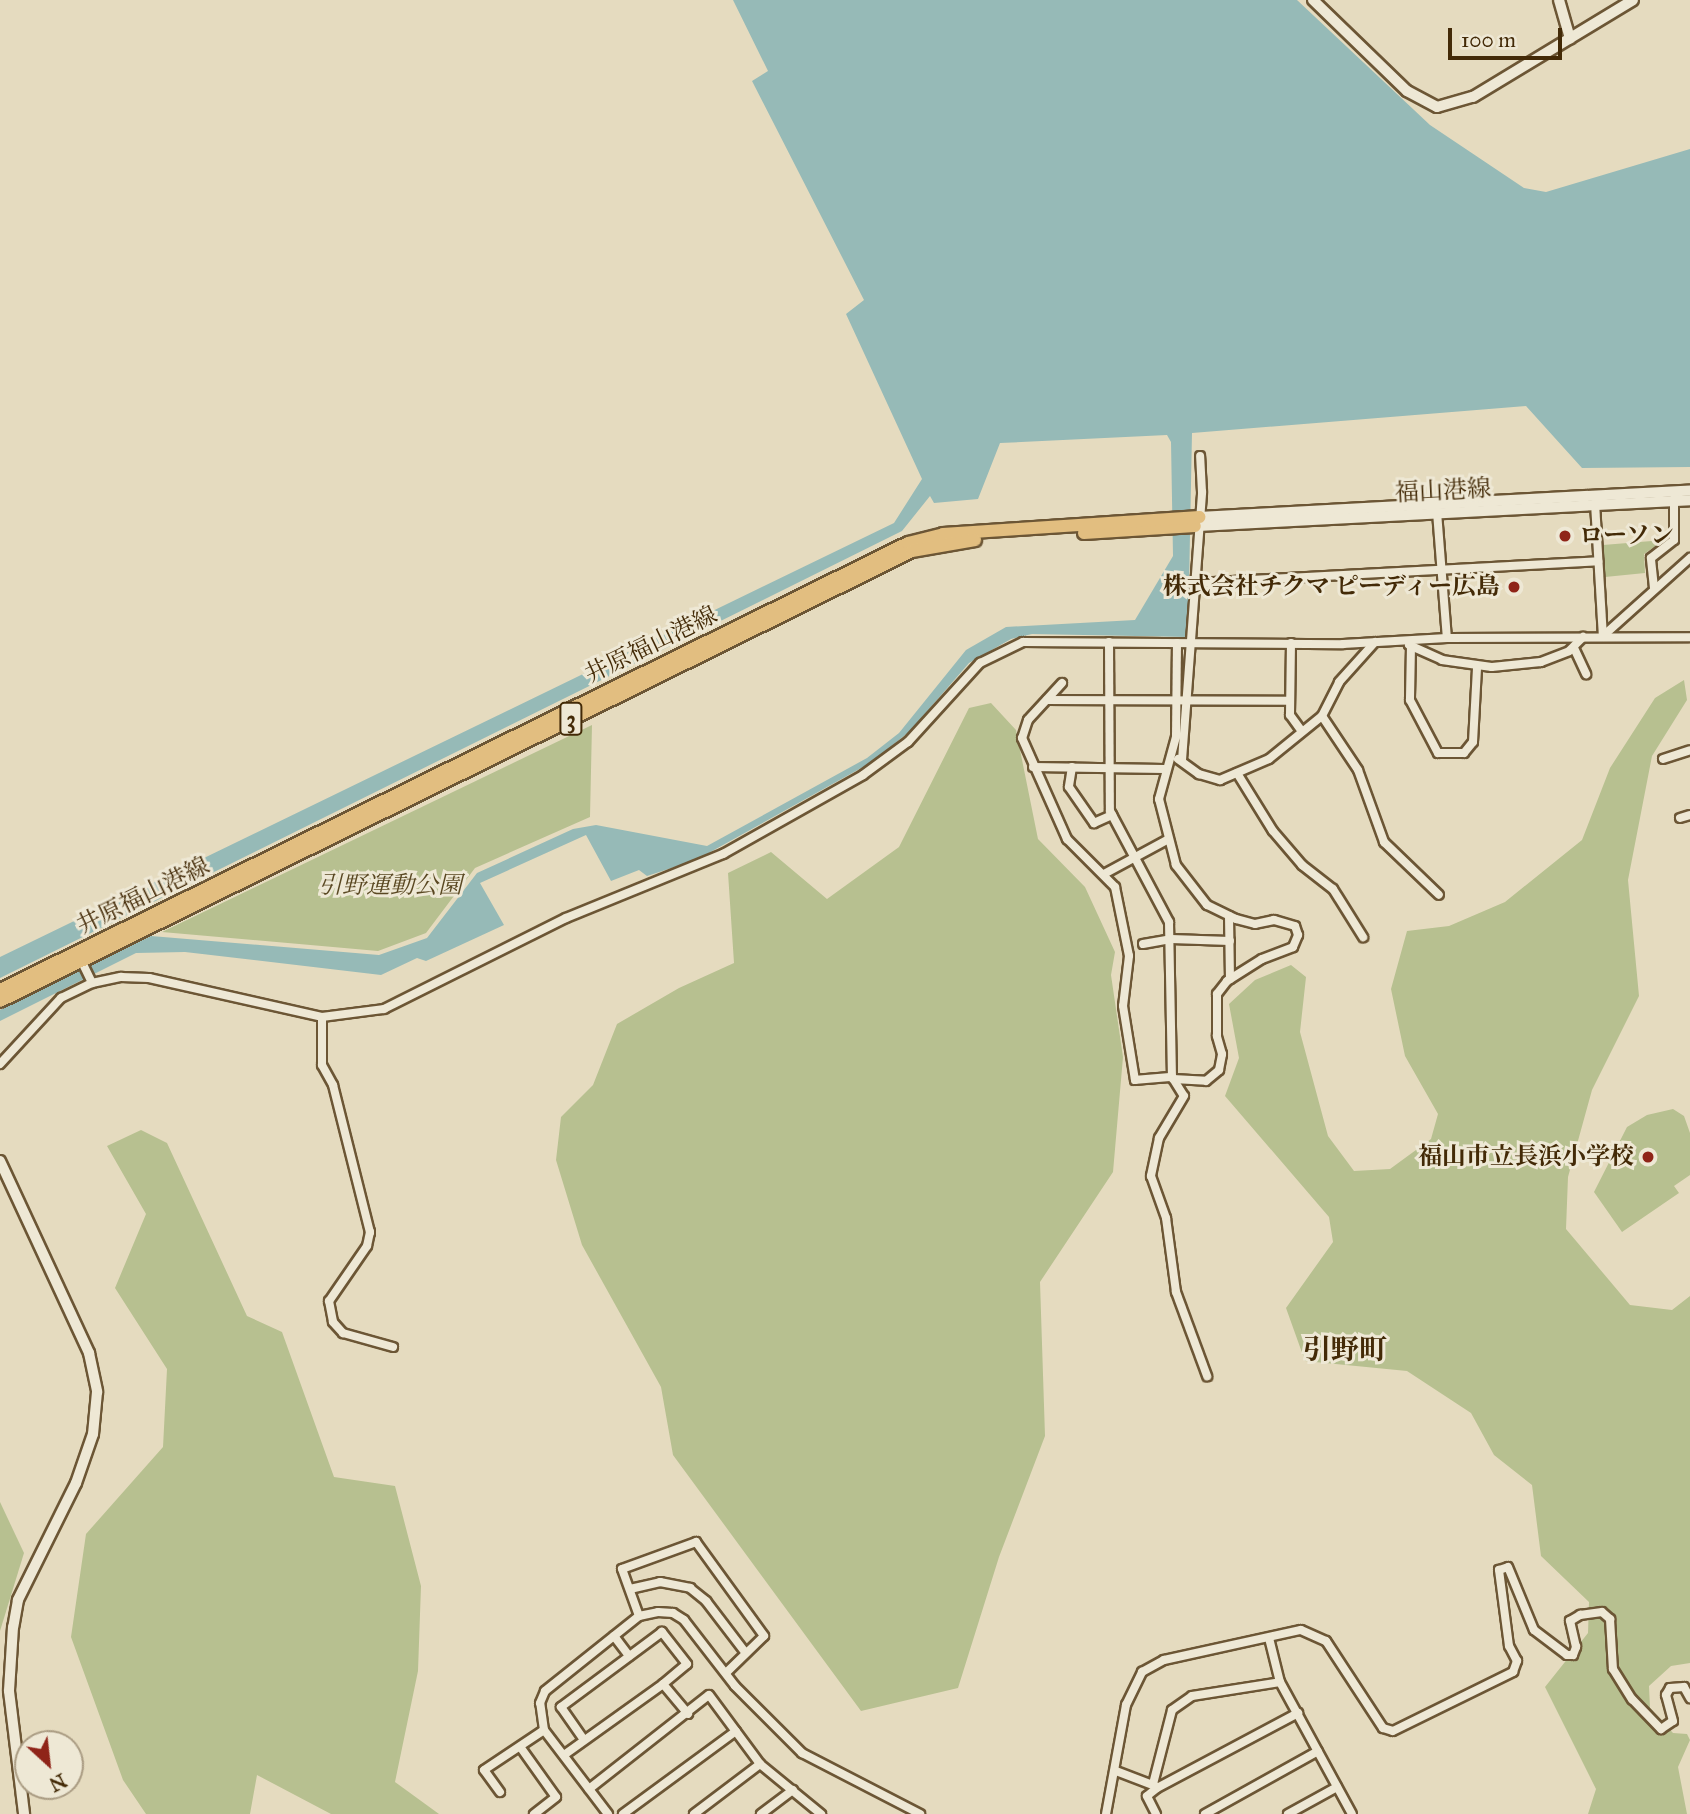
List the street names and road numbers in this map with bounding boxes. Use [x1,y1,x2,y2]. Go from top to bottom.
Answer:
street label: 福山港線 [1394,474,1492,508]
street label: 井原福山港線 [580,600,722,690]
road number: 3 [559,699,583,738]
street label: 井原福山港線 [72,851,214,941]

